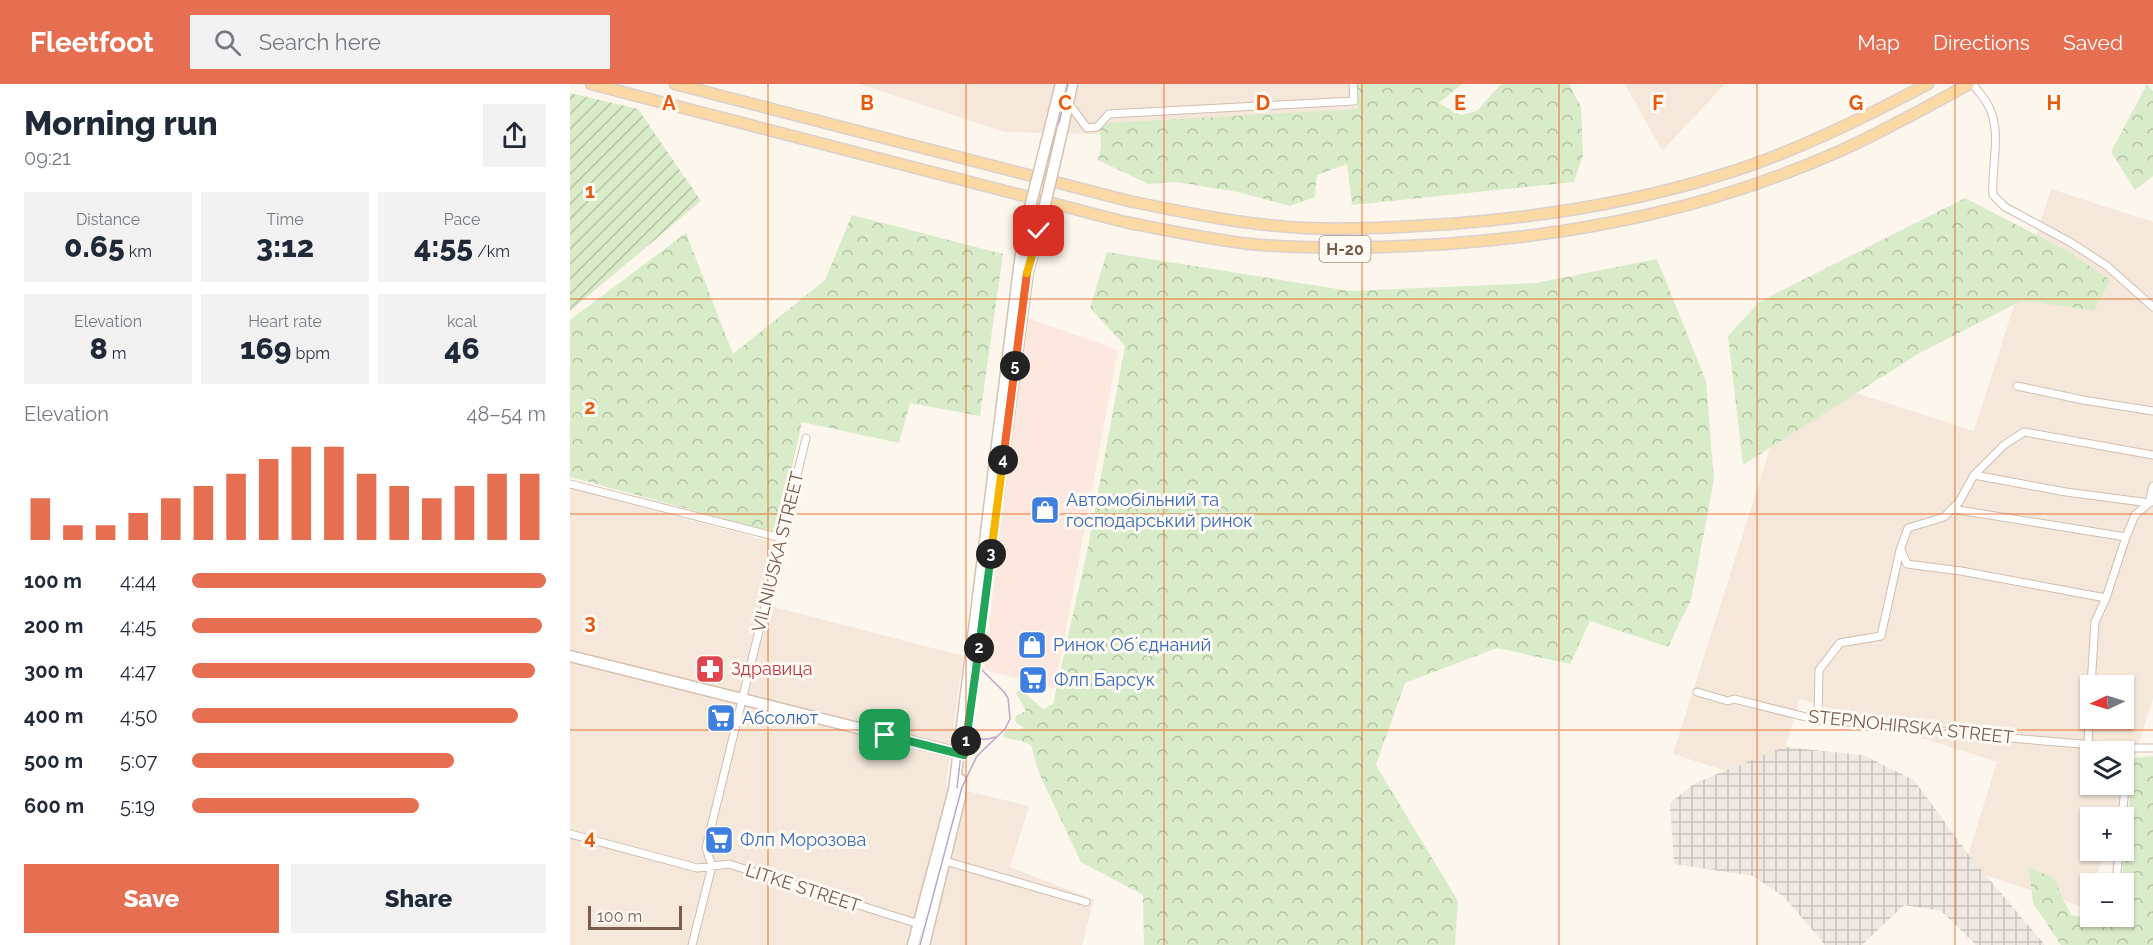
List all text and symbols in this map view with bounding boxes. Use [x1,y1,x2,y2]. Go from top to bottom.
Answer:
search box [190,15,610,69]
text: Fleetfoot [30,26,154,59]
icon: search [211,26,244,59]
text: Search here [259,29,381,55]
text: Map [1857,30,1900,55]
text: Directions [1933,30,2030,55]
text: Saved [2063,30,2123,55]
text: A [662,91,676,115]
text: B [860,91,874,115]
text: C [1058,91,1072,115]
text: D [1256,91,1270,115]
text: E [1454,91,1466,115]
text: F [1652,91,1664,115]
text: G [1849,91,1863,115]
text: H [2047,91,2061,115]
text: Morning run [24,104,218,143]
button: share [483,104,546,167]
text: 09:21 [24,146,71,170]
text: 1 [585,179,595,203]
pin [1013,205,1064,256]
text: Distance [76,210,140,229]
text: Time [266,210,304,229]
text: Pace [444,210,480,229]
icon: check [1022,214,1055,247]
text: 0.65 [64,229,125,264]
text: 3:12 [256,229,314,264]
text: 4:55 [414,229,473,264]
road number: Н-20 [1320,236,1370,262]
text: km [125,242,152,261]
text: /km [473,242,510,261]
text: Elevation [74,312,142,331]
text: Heart rate [248,312,322,331]
text: kcal [447,312,477,331]
text: 8 [89,331,108,366]
text: 169 [240,331,291,366]
text: 46 [444,331,480,366]
text: m [108,344,127,363]
text: bpm [291,344,330,363]
pin: 5 [1000,351,1030,381]
text: 5 [1011,356,1019,375]
text: 2 [584,395,596,419]
text: Elevation [24,402,109,426]
text: 48–54 m [467,402,546,426]
pin: 4 [988,445,1018,475]
text: 4 [998,450,1008,469]
street label: VILNIUSKA STREET [747,470,808,634]
place label: Автомобільний та господарський ринок [1066,489,1253,531]
shop icon: Автомобільний та господарський ринок [1029,494,1061,526]
pin: 3 [976,539,1006,569]
text: 3 [987,544,995,563]
text: 100 m [24,569,82,593]
text: 4:44 [120,569,157,593]
text: 3 [584,610,596,634]
text: 200 m [24,614,83,638]
text: 4:45 [120,614,157,638]
shop icon: Ринок Обʼєднаний [1016,629,1048,661]
pin: 2 [964,633,994,663]
place label: Ринок Обʼєднаний [1053,634,1211,655]
text: 2 [974,638,984,657]
pharmacy icon: Здравица [694,653,726,685]
place label: Здравица [731,658,812,679]
text: 300 m [24,659,83,683]
text: 4:47 [120,659,156,683]
supermarket icon: Флп Барсук [1017,664,1049,696]
place label: Флп Барсук [1054,669,1155,690]
north arrow [2080,675,2134,729]
map controls [2080,675,2134,927]
supermarket icon: Абсолют [705,702,737,734]
text: 400 m [24,704,83,728]
text: 4:50 [120,704,158,728]
street label: STEPNOHIRSKA STREET [1807,705,2015,748]
place label: Абсолют [742,707,819,728]
pin [859,709,910,760]
icon: arrive [868,718,901,751]
pin: 1 [951,726,981,756]
text: 1 [962,731,970,750]
button: layers [2080,741,2134,795]
text: 500 m [24,749,83,773]
text: 5:07 [120,749,157,773]
text: 600 m [24,794,84,818]
text: 5:19 [120,794,155,818]
button: + [2080,807,2134,861]
supermarket icon: Флп Морозова [703,824,735,856]
text: 4 [584,825,596,849]
place label: Флп Морозова [740,829,866,850]
street label: LITKE STREET [743,859,863,916]
button: Save [24,864,279,933]
button: Share [291,864,546,933]
button: − [2080,873,2134,927]
scale bar [588,903,682,930]
text: 100 m [597,907,642,926]

